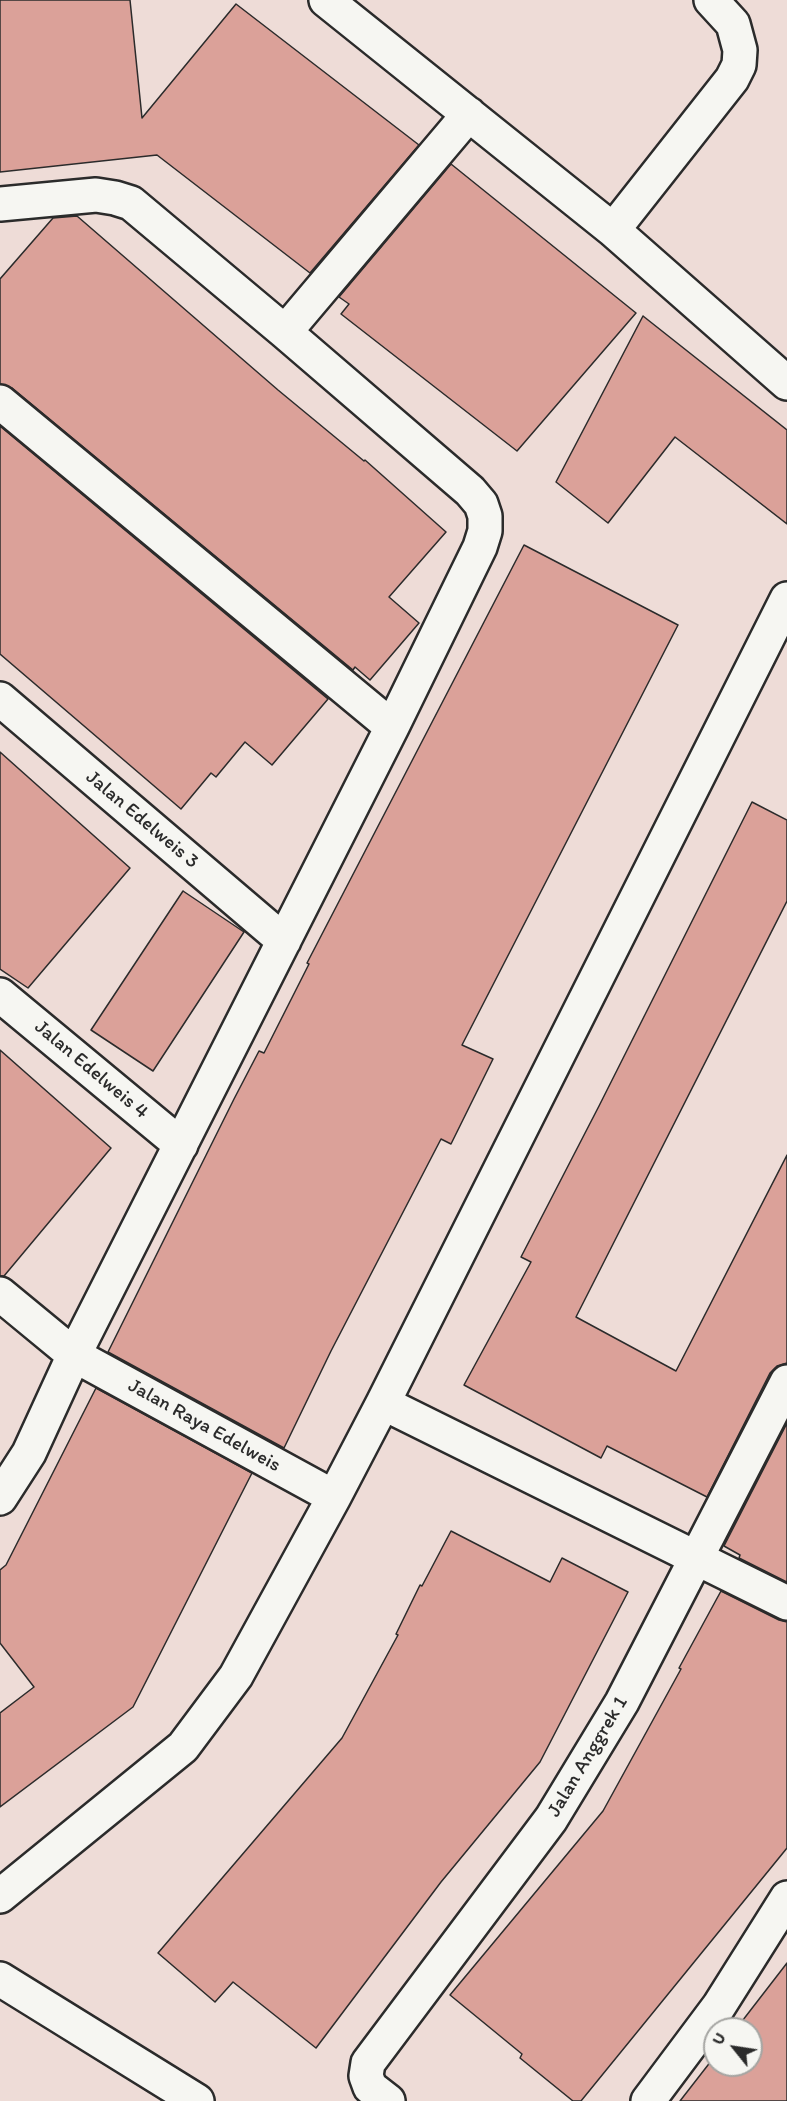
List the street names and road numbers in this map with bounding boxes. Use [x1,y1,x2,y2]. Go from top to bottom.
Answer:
street label: Jalan Edelweis 3 [81,766,203,874]
street label: Jalan Edelweis 4 [29,1015,153,1125]
street label: Jalan Raya Edelweis [124,1374,284,1478]
street label: Jalan Anggrek 1 [543,1692,633,1822]

